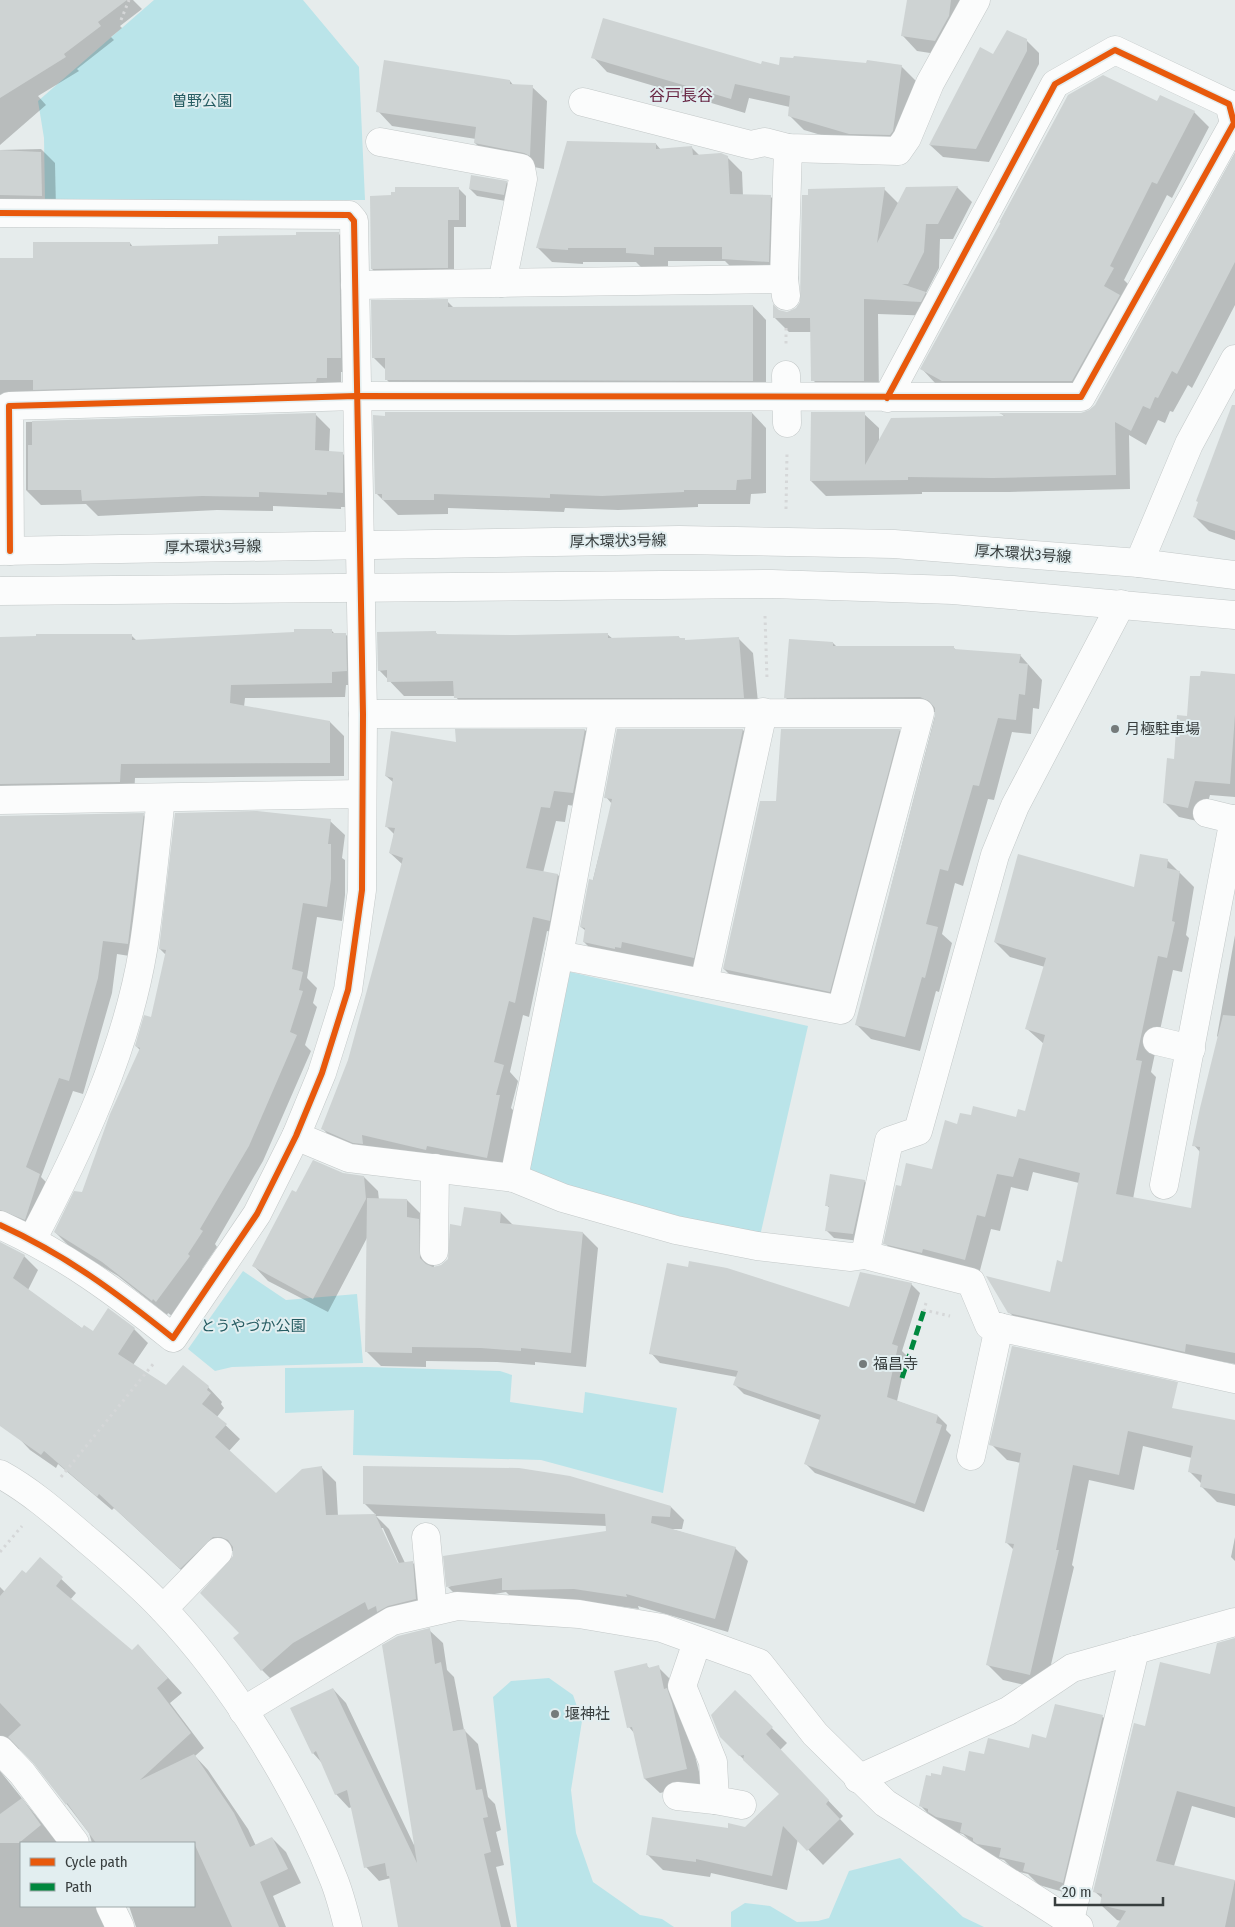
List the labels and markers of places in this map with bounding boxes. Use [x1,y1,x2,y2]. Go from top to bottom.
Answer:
place label: 月極駐車場 [1125,720,1200,738]
marker: 月極駐車場 [1109,723,1121,735]
place label: 福昌寺 [873,1355,918,1373]
marker: 福昌寺 [857,1358,869,1370]
place label: 堰神社 [565,1705,610,1723]
marker: 堰神社 [549,1708,561,1720]

